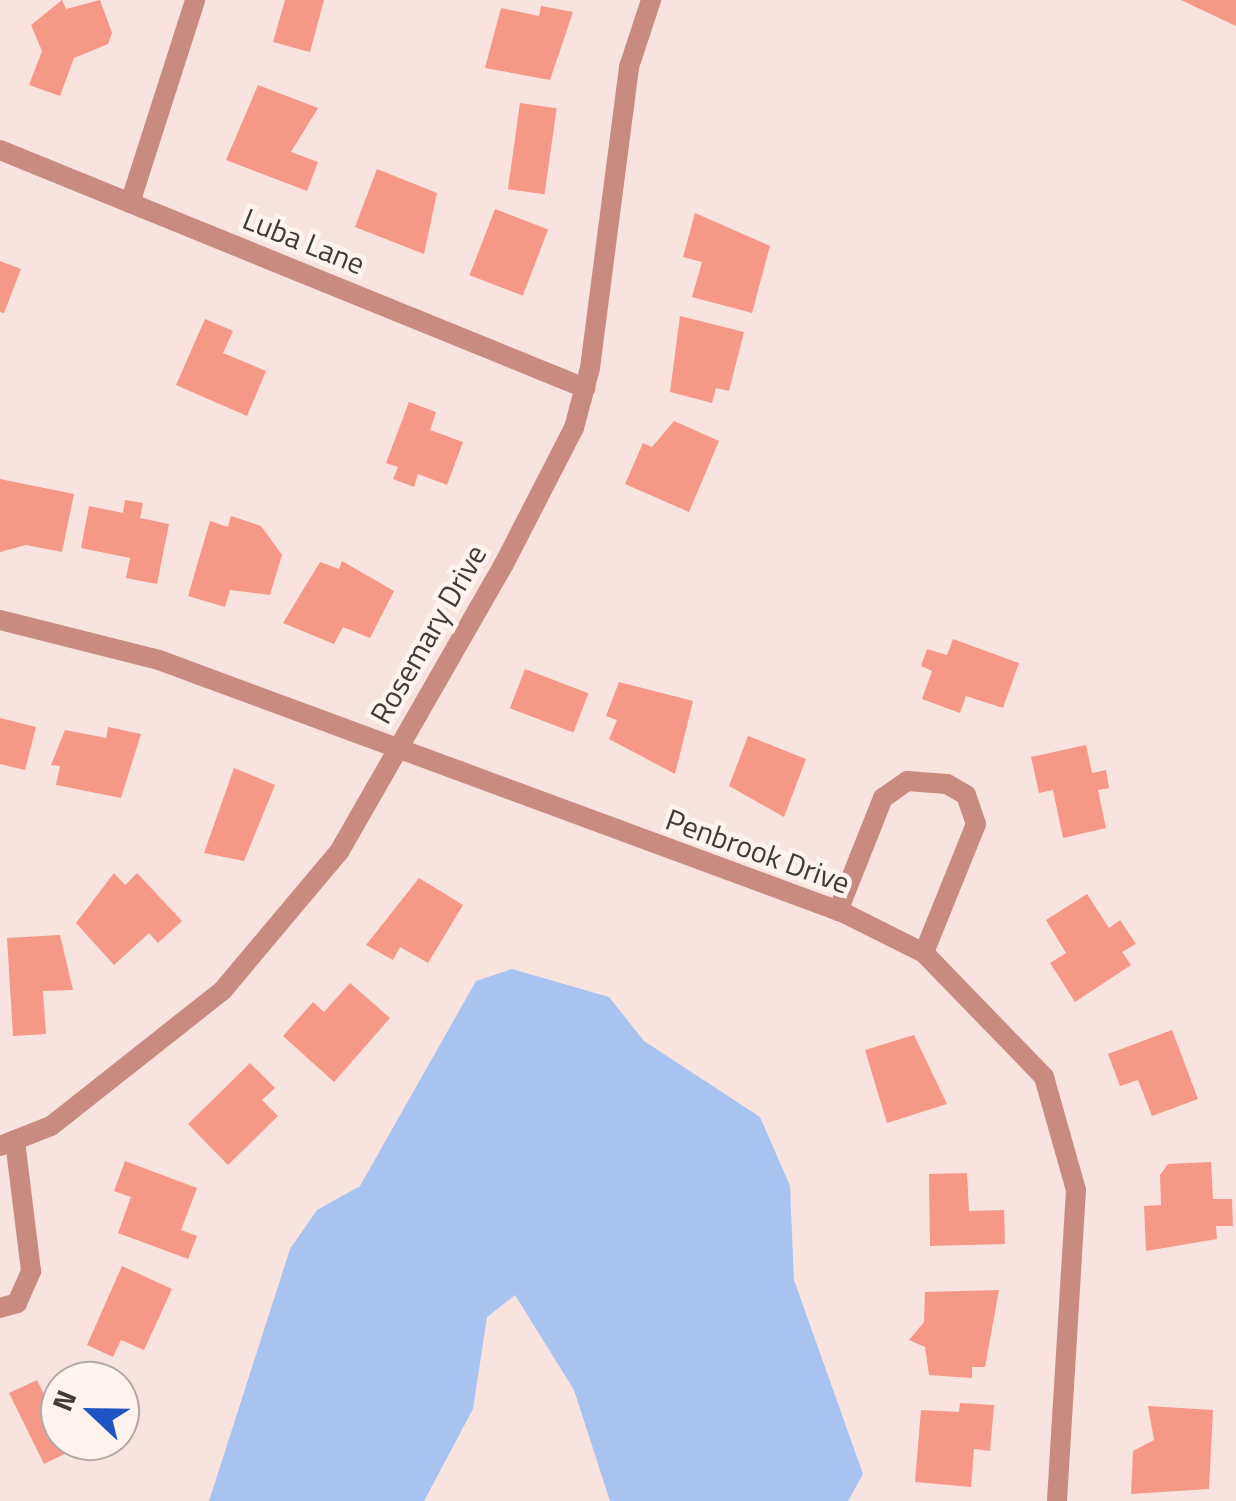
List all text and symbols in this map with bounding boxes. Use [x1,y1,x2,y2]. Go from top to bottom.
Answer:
street label: Luba Lane [238,200,370,282]
street label: Rosemary Drive [362,538,494,730]
street label: Penbrook Drive [661,801,855,901]
north arrow [40,1361,140,1461]
text: N [40,1383,87,1417]

